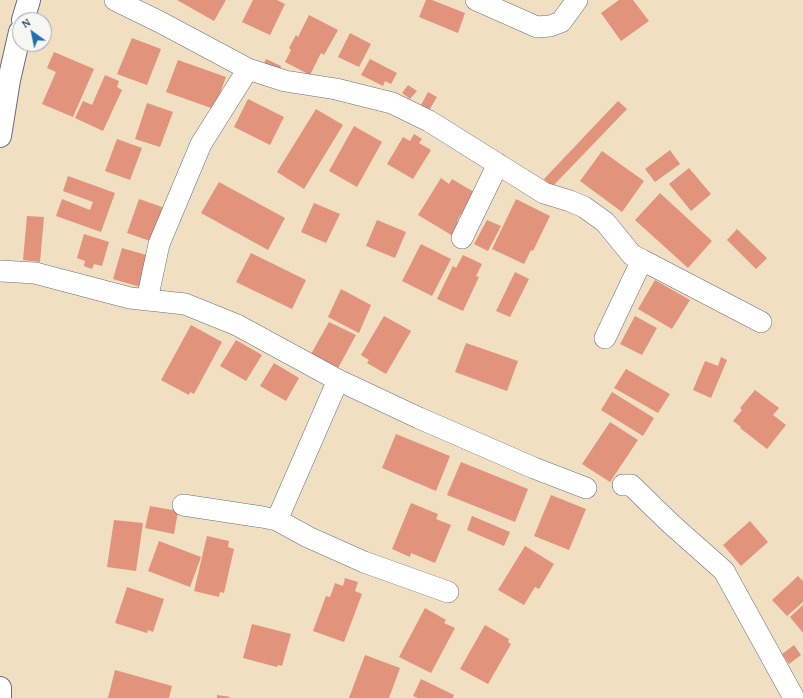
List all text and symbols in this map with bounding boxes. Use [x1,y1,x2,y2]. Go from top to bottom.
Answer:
north arrow [12,12,52,52]
text: N [19,14,33,31]

